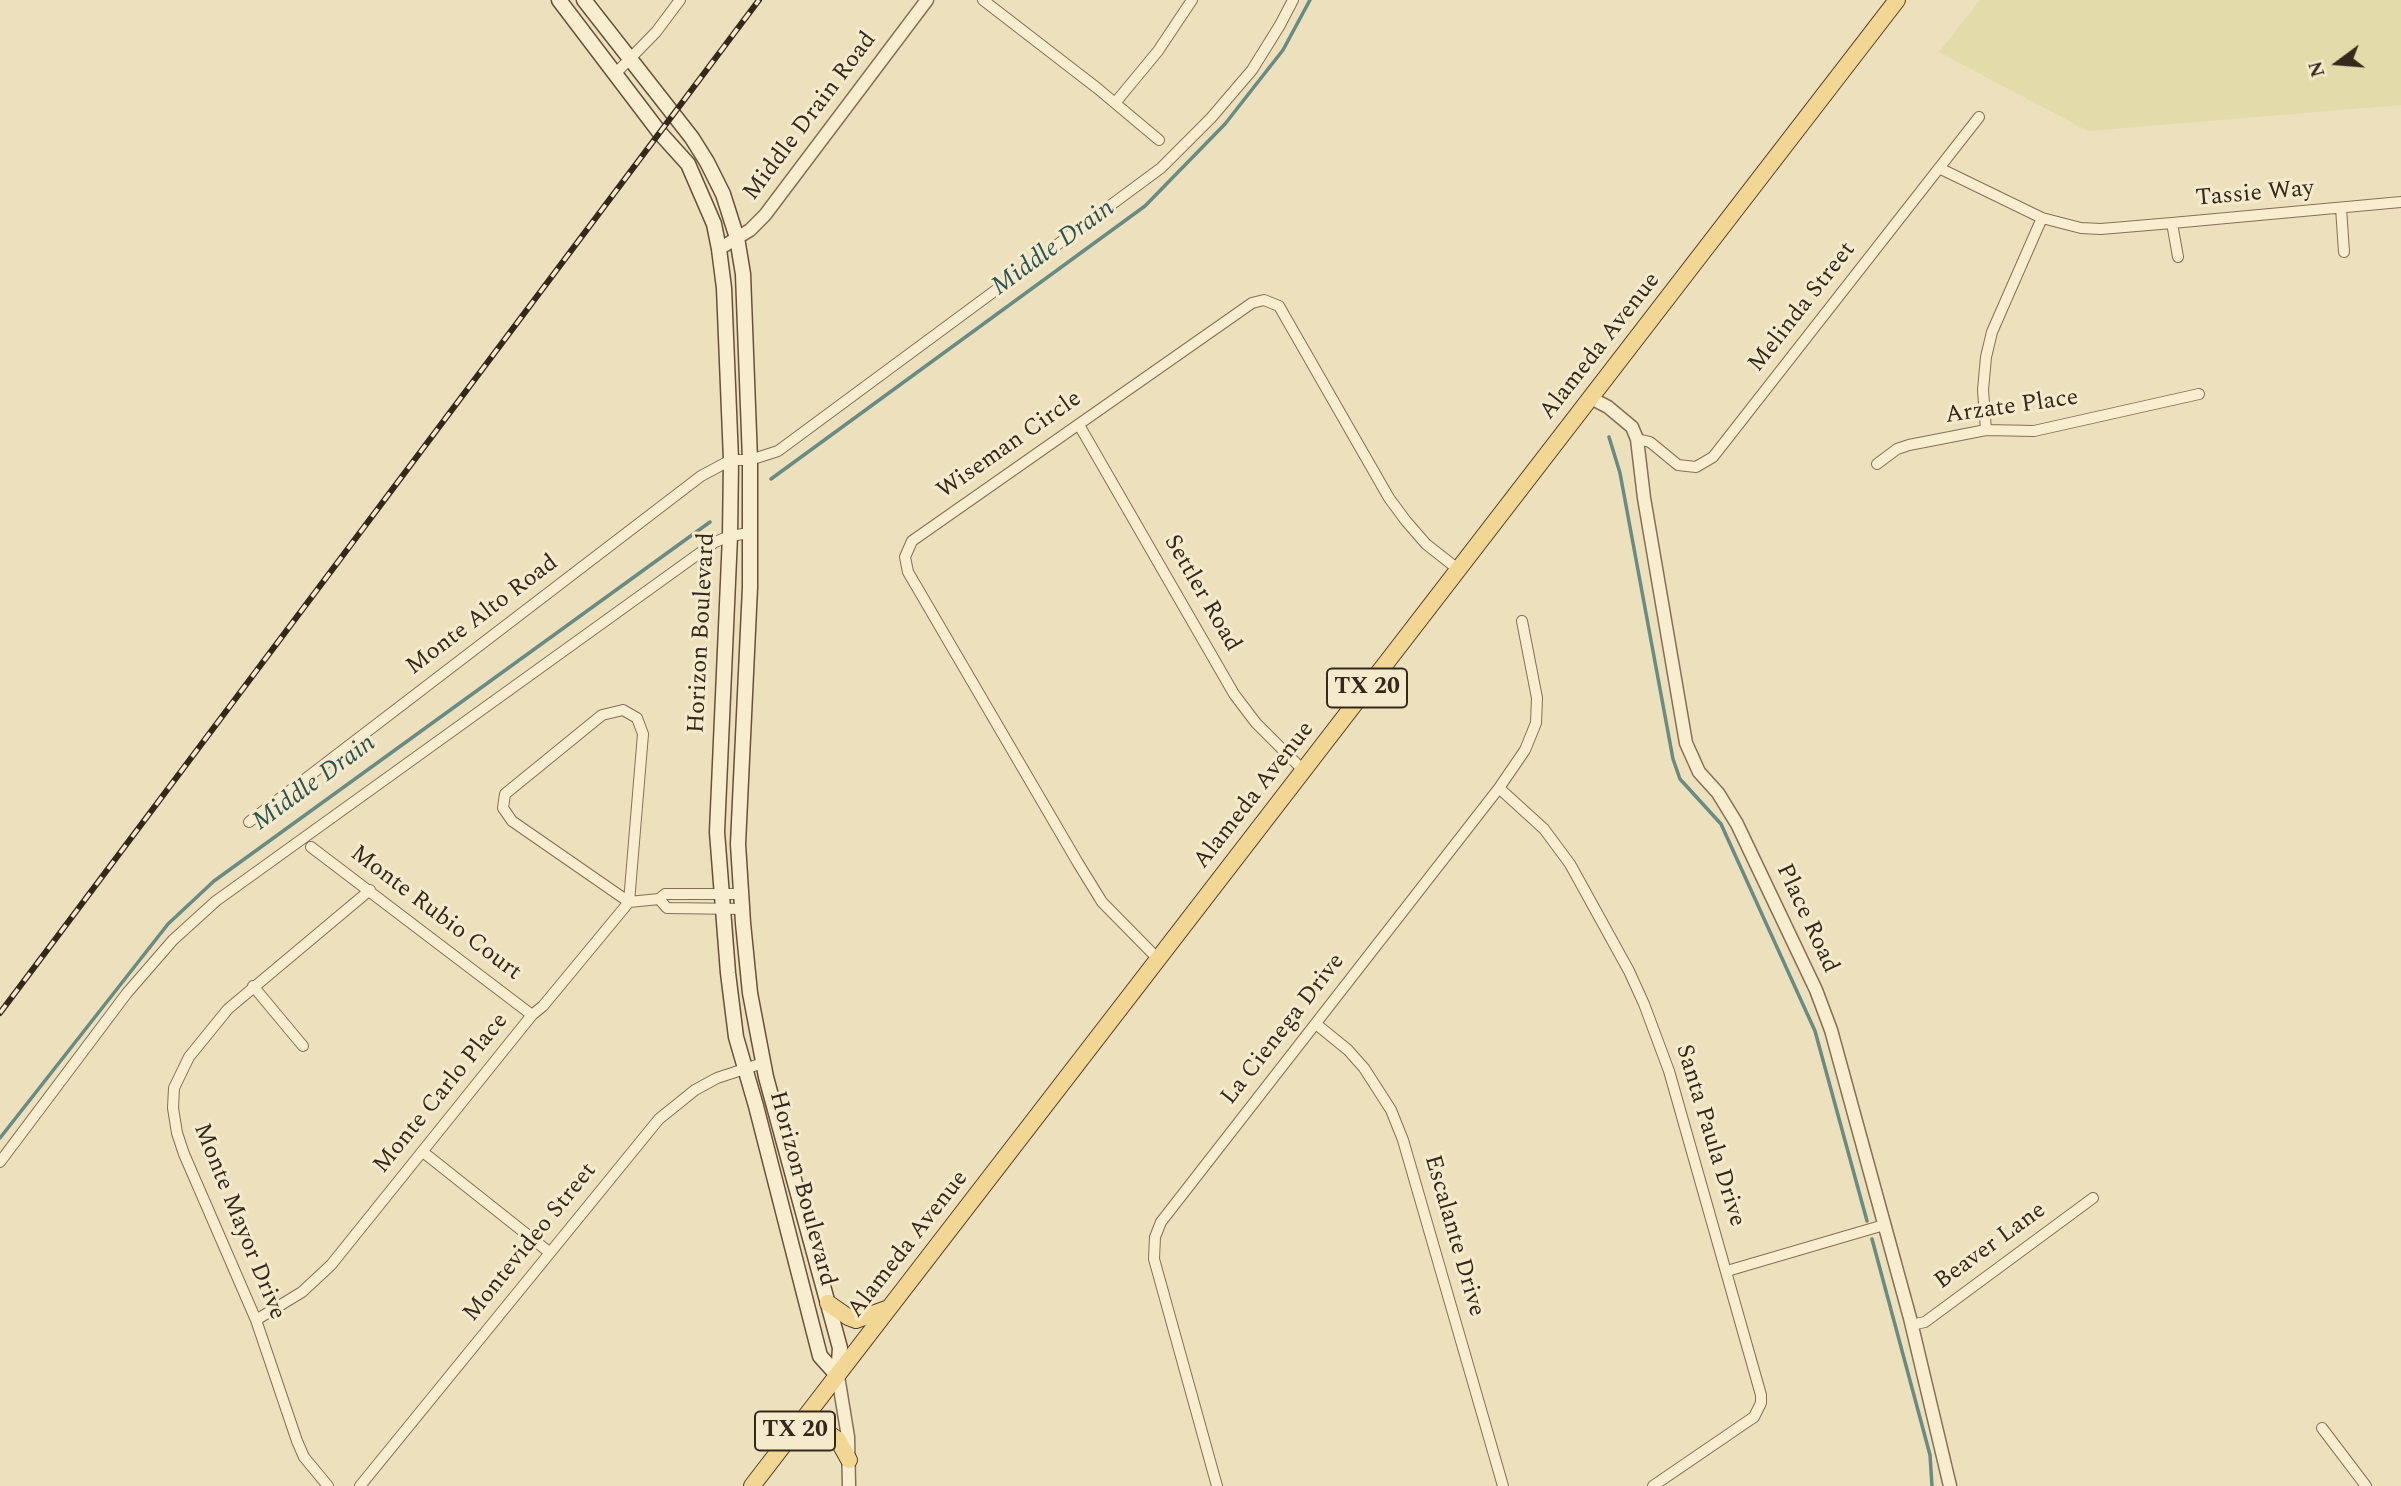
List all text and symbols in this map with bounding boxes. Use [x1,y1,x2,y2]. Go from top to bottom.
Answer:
street label: Middle Drain Road [738,27,884,207]
north arrow [2303,28,2373,98]
text: N [2301,57,2333,80]
street label: Tassie Way [2195,175,2315,215]
water label: Middle Drain [986,194,1122,304]
street label: Melinda Street [1743,237,1863,379]
street label: Alameda Avenue [1534,268,1668,426]
street label: Arzate Place [1944,384,2080,432]
street label: Wiseman Circle [932,386,1088,506]
street label: Settler Road [1156,530,1246,658]
street label: Horizon Boulevard [683,532,723,734]
street label: Monte Alto Road [401,550,565,682]
road number: TX 20 [1327,668,1407,708]
street label: Alameda Avenue [1188,717,1322,875]
water label: Middle Drain [247,729,383,839]
street label: Monte Rubio Court [344,840,526,988]
street label: Place Road [1768,860,1844,978]
street label: La Cienega Drive [1216,948,1352,1112]
street label: Monte Carlo Place [369,1008,515,1180]
street label: Santa Paula Drive [1668,1042,1750,1230]
street label: Horizon Boulevard [761,1088,841,1290]
street label: Monte Mayor Drive [185,1119,291,1325]
street label: Escalante Drive [1416,1152,1490,1320]
street label: Montevideo Street [458,1158,604,1328]
street label: Alameda Avenue [842,1166,976,1324]
street label: Beaver Lane [1930,1197,2052,1297]
road number: TX 20 [755,1412,835,1450]

